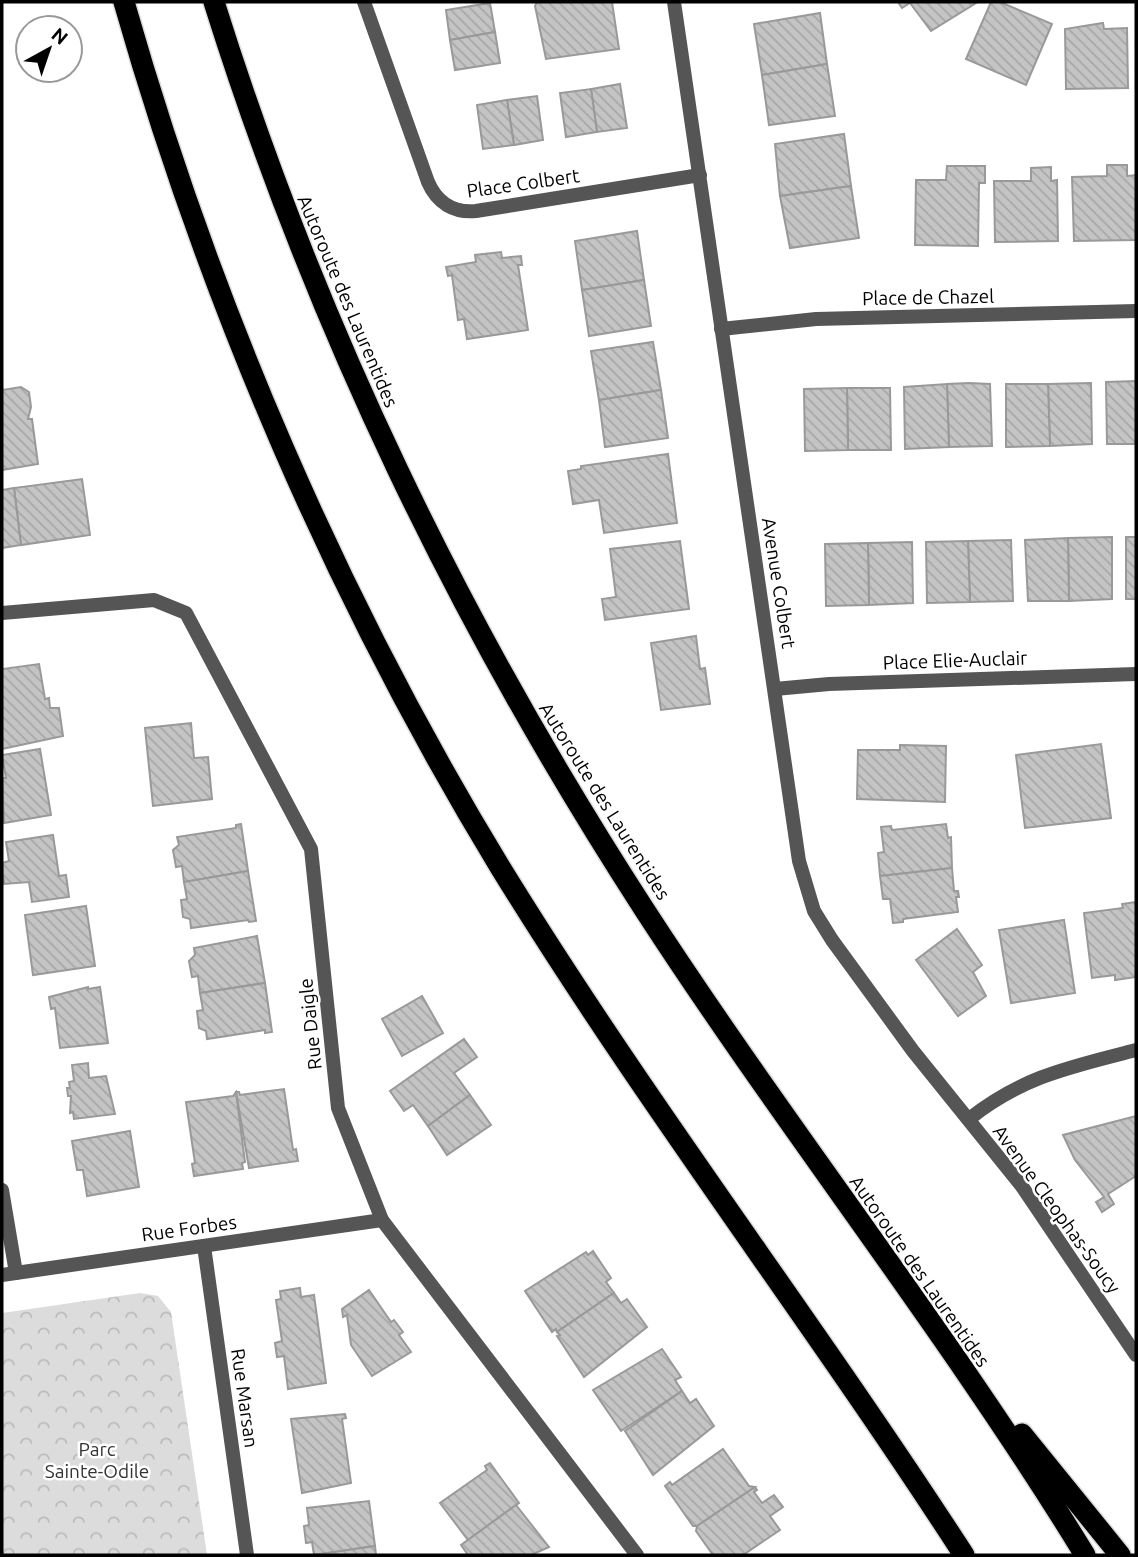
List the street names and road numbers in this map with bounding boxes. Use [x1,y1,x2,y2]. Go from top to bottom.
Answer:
street label: Place Colbert [465,164,581,202]
street label: Autoroute des Laurentides [293,192,403,410]
street label: Place de Chazel [862,285,994,309]
street label: Avenue Colbert [758,516,800,651]
street label: Place Elie-Auclair [882,646,1028,674]
street label: Autoroute des Laurentides [535,698,675,904]
street label: Rue Daigle [294,977,326,1071]
street label: Avenue Cleophas-Soucy [989,1121,1125,1297]
street label: Autoroute des Laurentides [846,1171,994,1371]
street label: Rue Forbes [140,1210,238,1246]
street label: Rue Marsan [227,1347,263,1449]

